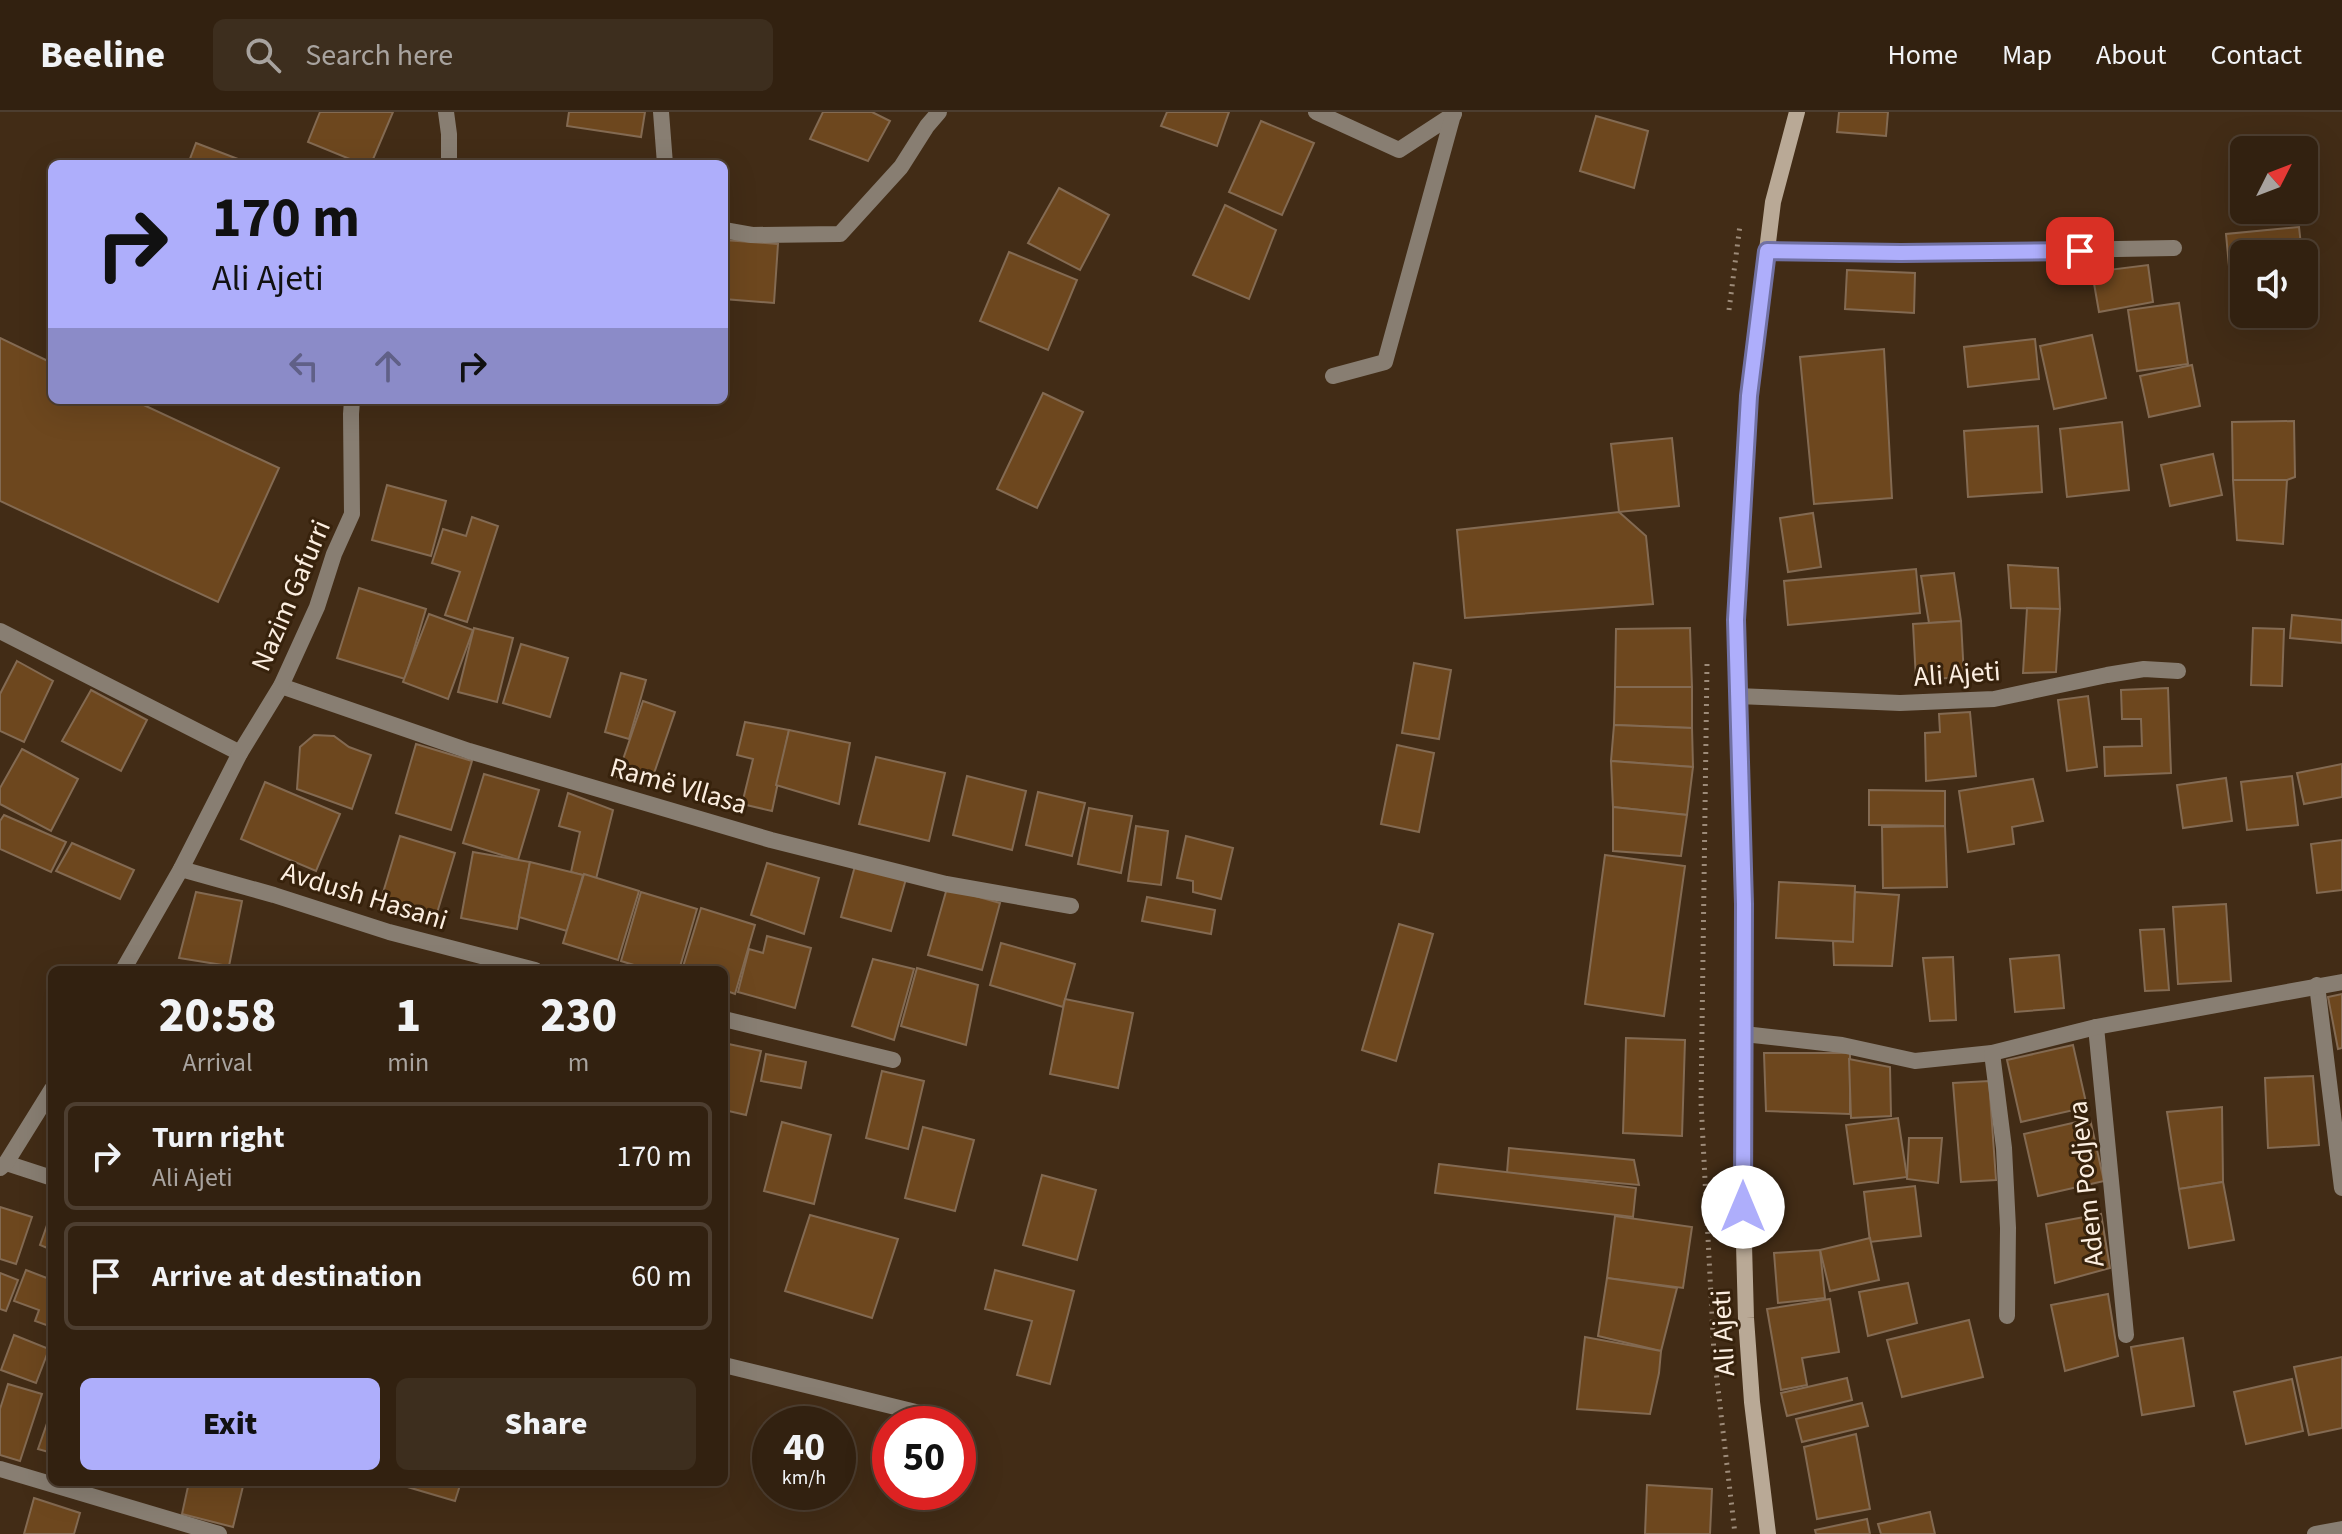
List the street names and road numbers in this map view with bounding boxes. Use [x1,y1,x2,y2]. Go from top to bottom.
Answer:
street label: Nazim Gafurri [241,513,341,677]
street label: Ali Ajeti [1912,651,2002,697]
street label: Ramë Vllasa [605,747,752,825]
street label: Avdush Hasani [277,852,453,940]
street label: Adem Podjeva [2057,1099,2115,1269]
street label: Ali Ajeti [1701,1288,1745,1377]

